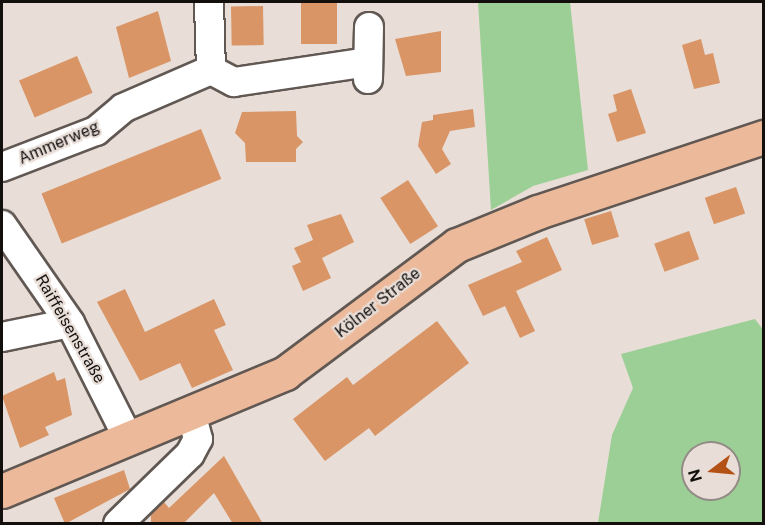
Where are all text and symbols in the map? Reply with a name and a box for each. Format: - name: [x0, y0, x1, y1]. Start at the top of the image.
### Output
- street label: Ammerweg: [16, 117, 102, 169]
- street label: Kölner Straße: [332, 264, 424, 342]
- street label: Raiffeisenstraße: [31, 271, 109, 387]
- north arrow: [681, 441, 741, 501]
- text: N: [684, 467, 706, 484]

